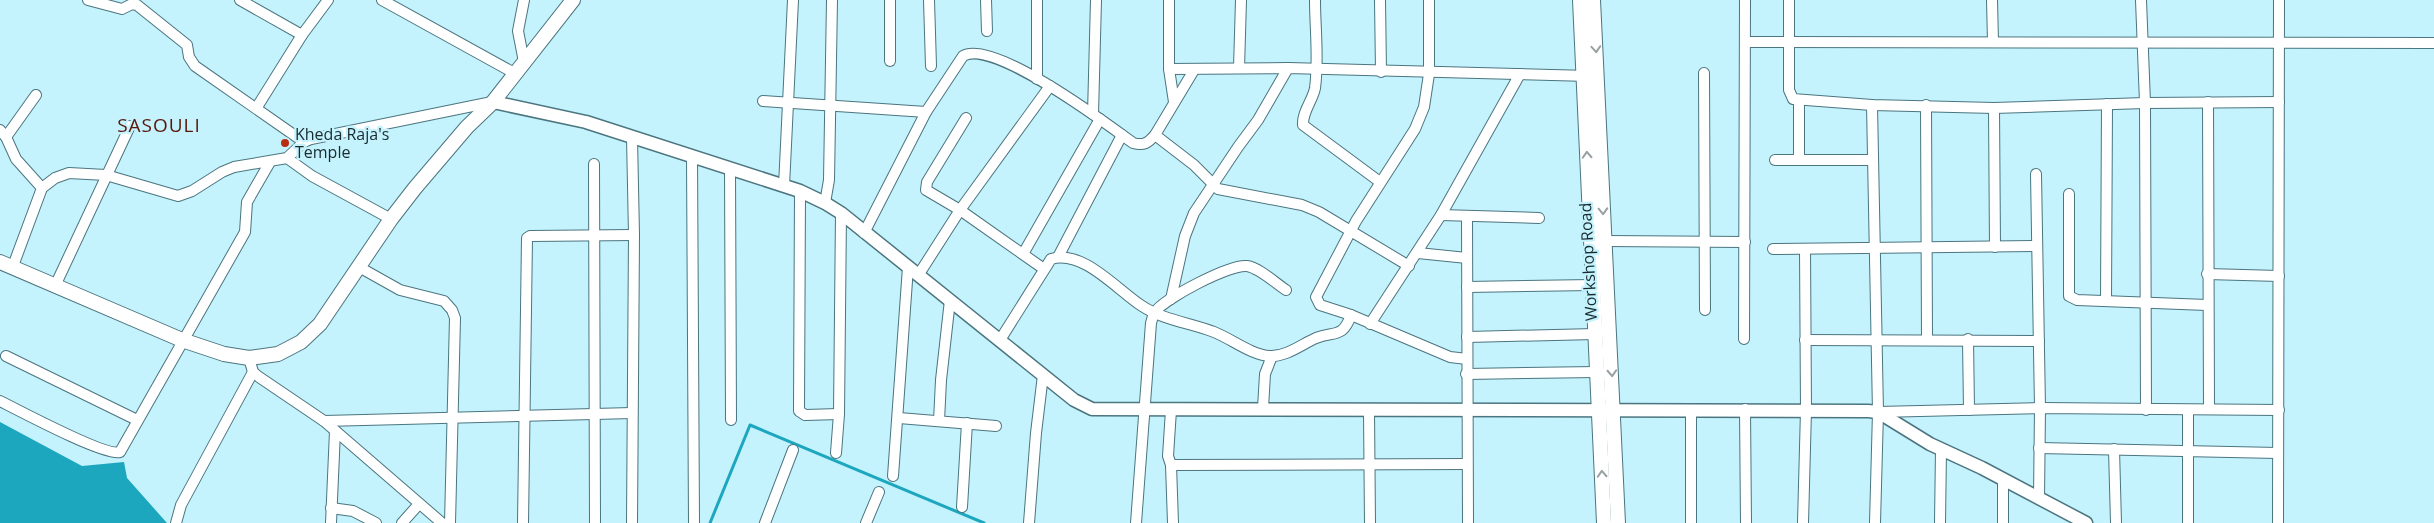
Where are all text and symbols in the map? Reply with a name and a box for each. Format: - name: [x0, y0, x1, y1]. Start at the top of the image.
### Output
- one-way arrow: [1590, 45, 1601, 53]
- district label: SASOULI: [117, 112, 201, 138]
- place label: Kheda Raja's Temple: [295, 123, 389, 163]
- marker: Kheda Raja's Temple: [279, 137, 291, 149]
- one-way arrow: [1582, 150, 1593, 158]
- street label: Workshop Road: [1574, 202, 1602, 322]
- one-way arrow: [1598, 207, 1609, 215]
- one-way arrow: [1606, 370, 1617, 378]
- one-way arrow: [1596, 470, 1607, 478]

